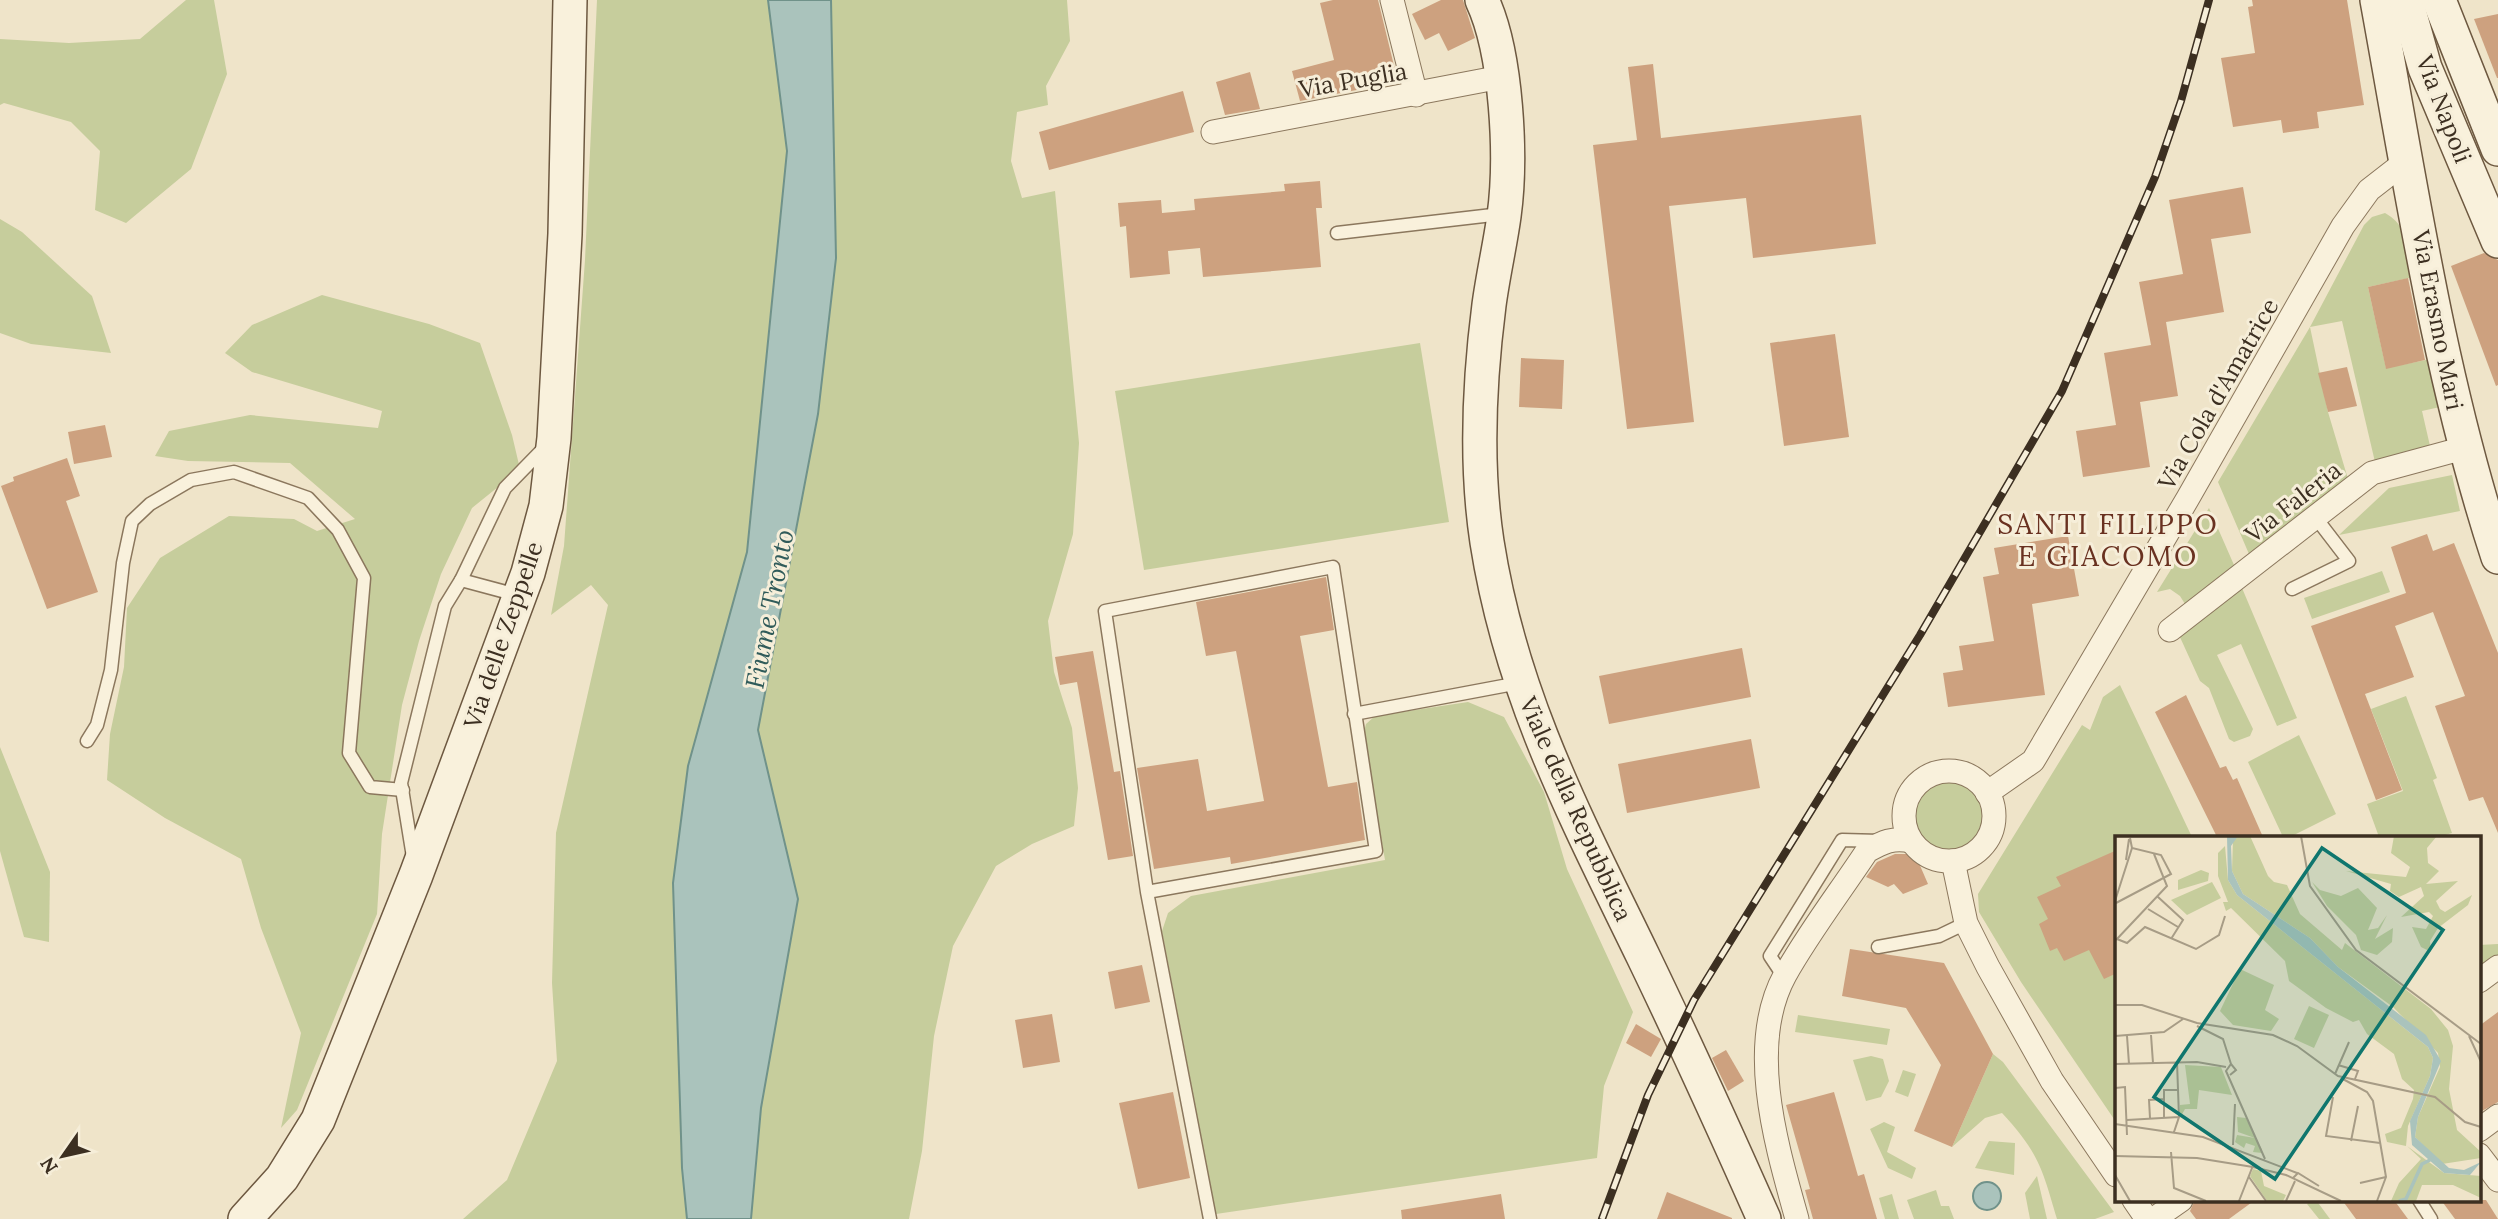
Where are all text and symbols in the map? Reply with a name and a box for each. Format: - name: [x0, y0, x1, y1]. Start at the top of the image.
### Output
- street label: Via Napoli: [2409, 50, 2479, 167]
- street label: Via Puglia: [1296, 55, 1409, 105]
- street label: Via Erasmo Mari: [2405, 226, 2471, 413]
- street label: Via Cola d'Amatrice: [2150, 293, 2285, 496]
- street label: Via Faleria: [2238, 455, 2348, 550]
- district label: SANTI FILIPPO E GIACOMO: [1997, 506, 2219, 574]
- water label: Fiume Tronto: [737, 527, 801, 691]
- street label: Via delle Zeppelle: [456, 537, 550, 734]
- street label: Viale della Repubblica: [1512, 691, 1639, 926]
- inset map: [2115, 836, 2480, 1202]
- north arrow: [28, 1121, 98, 1191]
- text: N: [35, 1152, 63, 1178]

